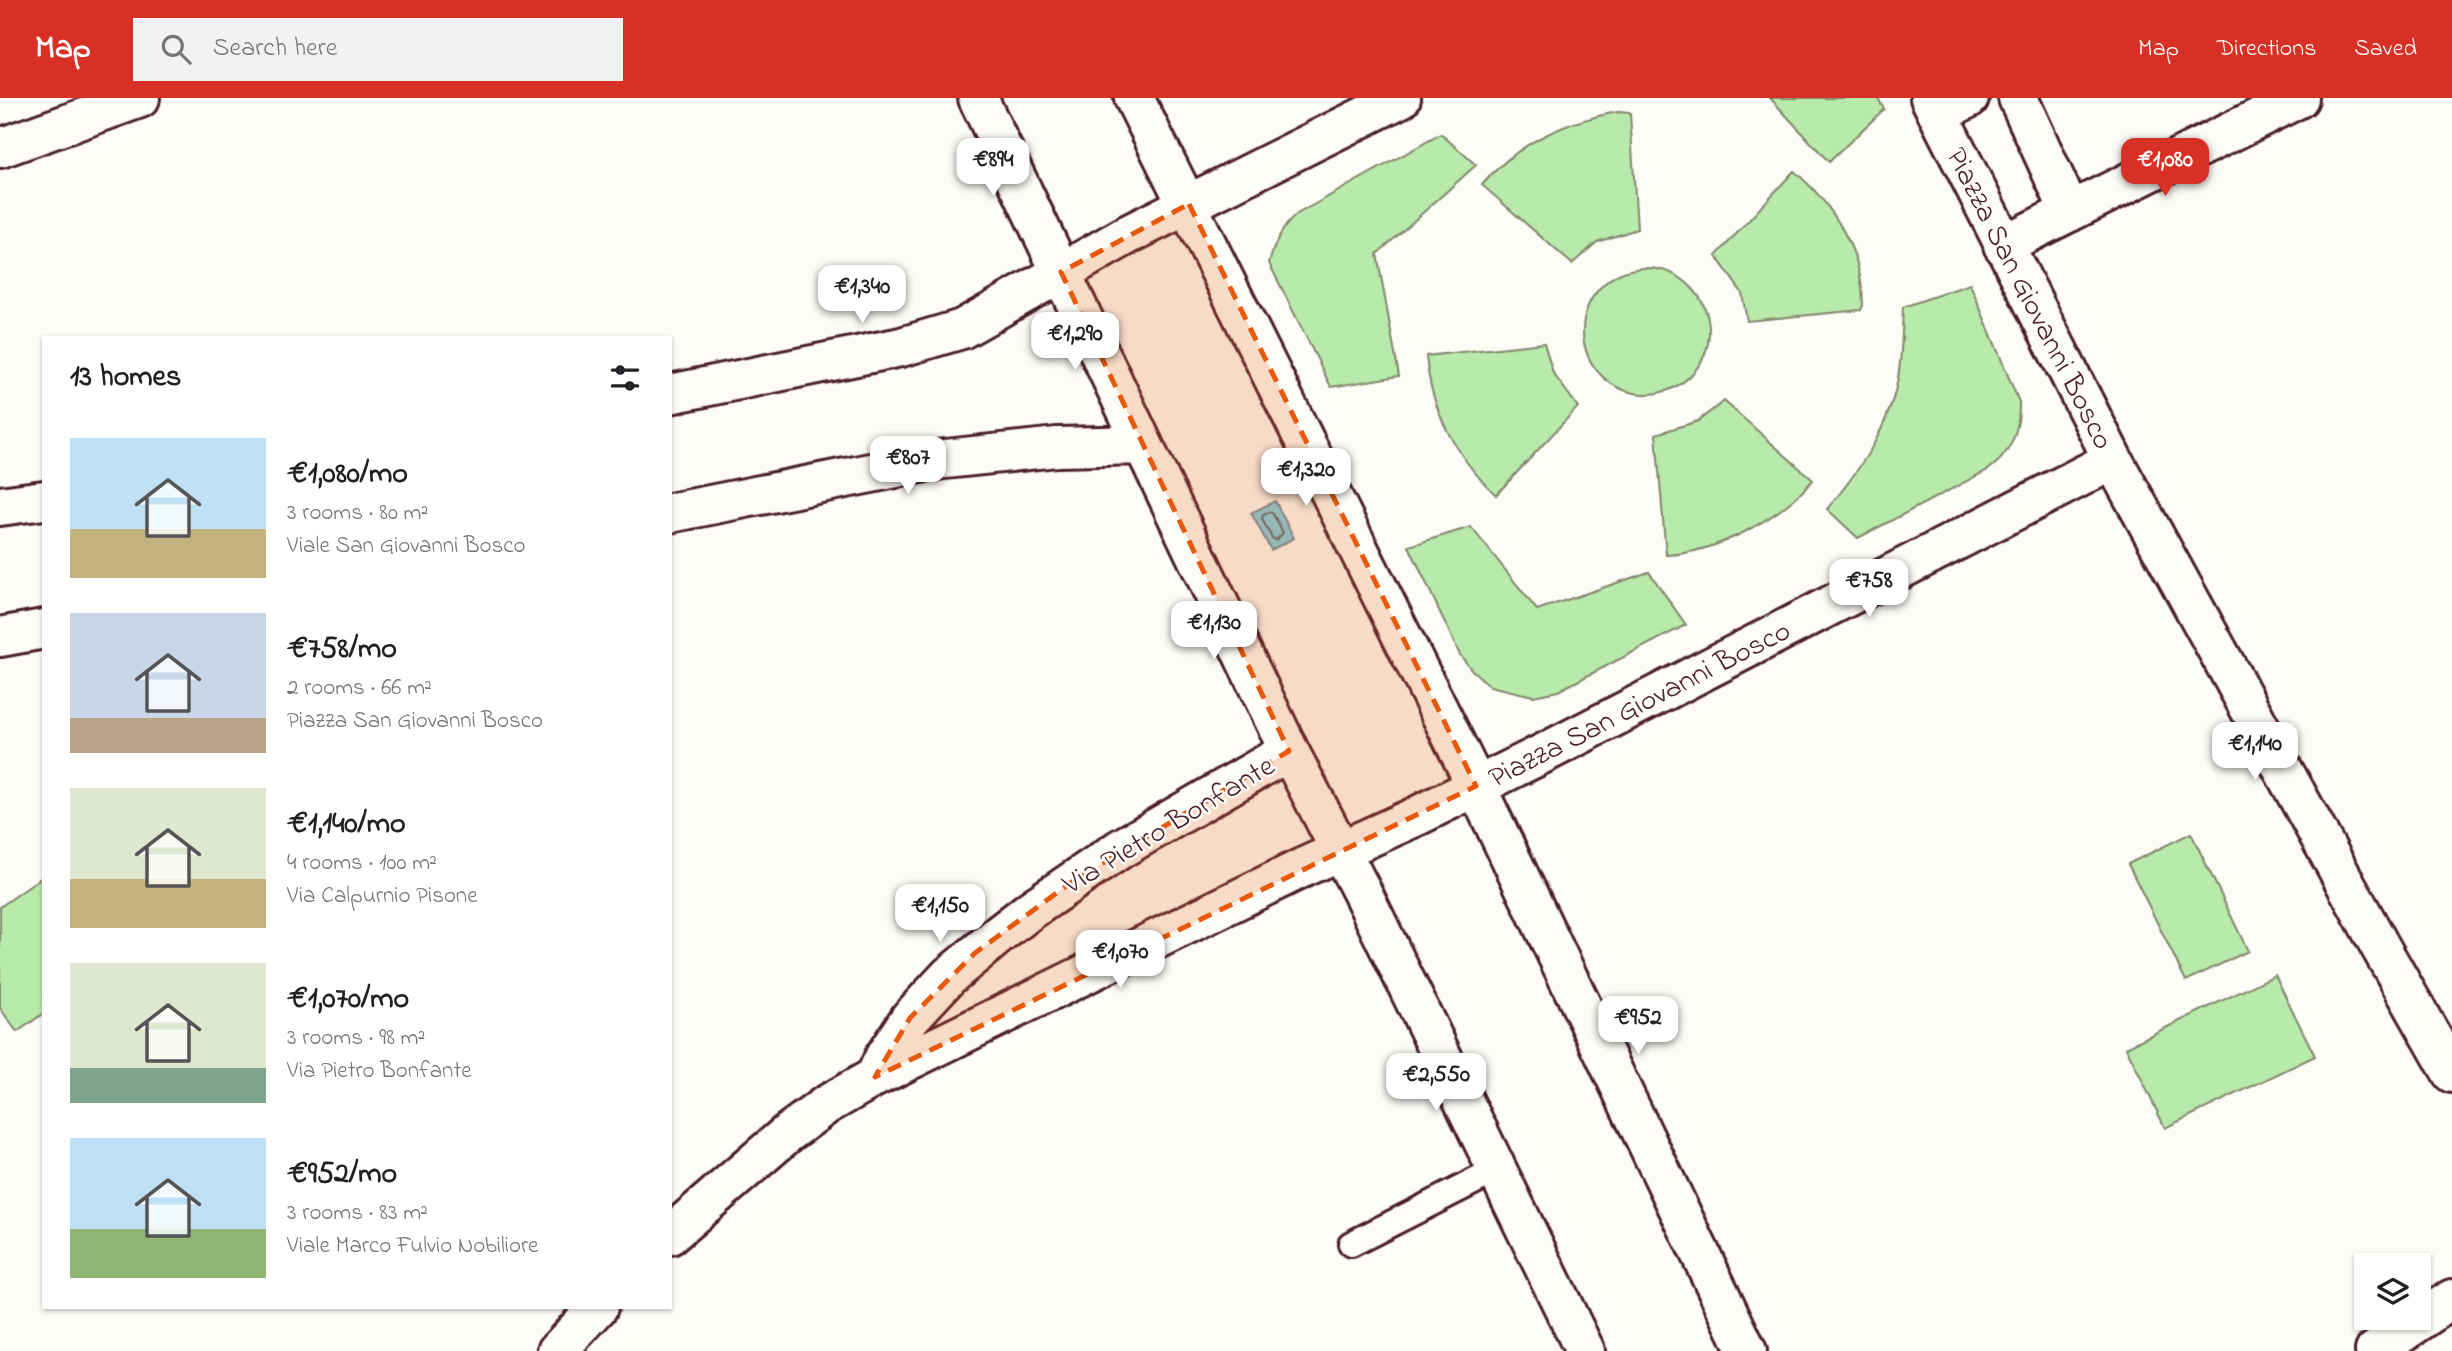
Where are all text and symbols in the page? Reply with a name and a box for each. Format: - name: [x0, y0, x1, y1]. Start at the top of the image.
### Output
- search box: [133, 18, 623, 81]
- text: Map: [35, 25, 91, 73]
- icon: search: [157, 30, 195, 68]
- text: Search here: [213, 30, 337, 68]
- text: Map: [2138, 32, 2179, 67]
- text: Directions: [2217, 32, 2316, 67]
- text: Saved: [2354, 32, 2417, 67]
- pin: €894: [952, 139, 1034, 198]
- pin: €1,080: [2108, 139, 2222, 198]
- street label: Piazza San Giovanni Bosco: [1933, 141, 2124, 458]
- text: €894: [972, 144, 1014, 177]
- text: €1,080: [2137, 144, 2193, 177]
- pin: €1,340: [805, 266, 919, 325]
- text: €1,340: [834, 271, 890, 304]
- pin: €1,290: [1018, 313, 1132, 372]
- text: €1,290: [1047, 318, 1103, 351]
- text: 13 homes: [70, 356, 181, 400]
- icon: filters: [606, 359, 644, 397]
- pin: €807: [867, 436, 949, 496]
- text: €807: [886, 442, 930, 475]
- pin: €1,320: [1249, 448, 1363, 508]
- text: €1,080/mo: [287, 453, 408, 497]
- text: €1,320: [1277, 454, 1335, 487]
- icon: home: [126, 466, 210, 550]
- text: 3 rooms · 80 m²: [287, 497, 428, 530]
- text: Viale San Giovanni Bosco: [287, 530, 525, 563]
- pin: €758: [1828, 560, 1910, 619]
- text: €758: [1845, 565, 1893, 598]
- pin: €1,130: [1157, 602, 1271, 661]
- text: €1,130: [1187, 607, 1241, 640]
- street label: Piazza San Giovanni Bosco: [1482, 610, 1799, 801]
- text: €758/mo: [287, 628, 397, 672]
- icon: home: [126, 641, 210, 725]
- text: 2 rooms · 66 m²: [287, 672, 432, 705]
- text: Piazza San Giovanni Bosco: [287, 705, 543, 738]
- pin: €1,140: [2198, 722, 2312, 782]
- text: €1,140: [2228, 728, 2282, 761]
- street label: Via Pietro Bonfante: [1054, 745, 1284, 908]
- text: €1,140/mo: [287, 803, 406, 847]
- icon: home: [126, 816, 210, 900]
- text: 4 rooms · 100 m²: [287, 847, 437, 880]
- text: Via Calpurnio Pisone: [287, 880, 478, 913]
- pin: €1,150: [883, 884, 997, 944]
- text: €1,150: [911, 890, 969, 923]
- pin: €1,070: [1063, 930, 1177, 990]
- text: €1,070: [1092, 936, 1148, 969]
- text: €1,070/mo: [287, 978, 409, 1022]
- icon: home: [126, 991, 210, 1075]
- pin: €952: [1597, 996, 1679, 1056]
- text: €952: [1614, 1002, 1662, 1035]
- text: 3 rooms · 98 m²: [287, 1022, 425, 1055]
- pin: €2,550: [1379, 1054, 1493, 1113]
- text: Via Pietro Bonfante: [287, 1055, 471, 1088]
- text: €2,550: [1402, 1059, 1470, 1092]
- text: €952/mo: [287, 1153, 397, 1197]
- icon: home: [126, 1166, 210, 1250]
- text: 3 rooms · 83 m²: [287, 1197, 428, 1230]
- text: Viale Marco Fulvio Nobiliore: [287, 1230, 538, 1263]
- map controls: [2354, 1253, 2431, 1330]
- button: layers: [2354, 1253, 2431, 1330]

